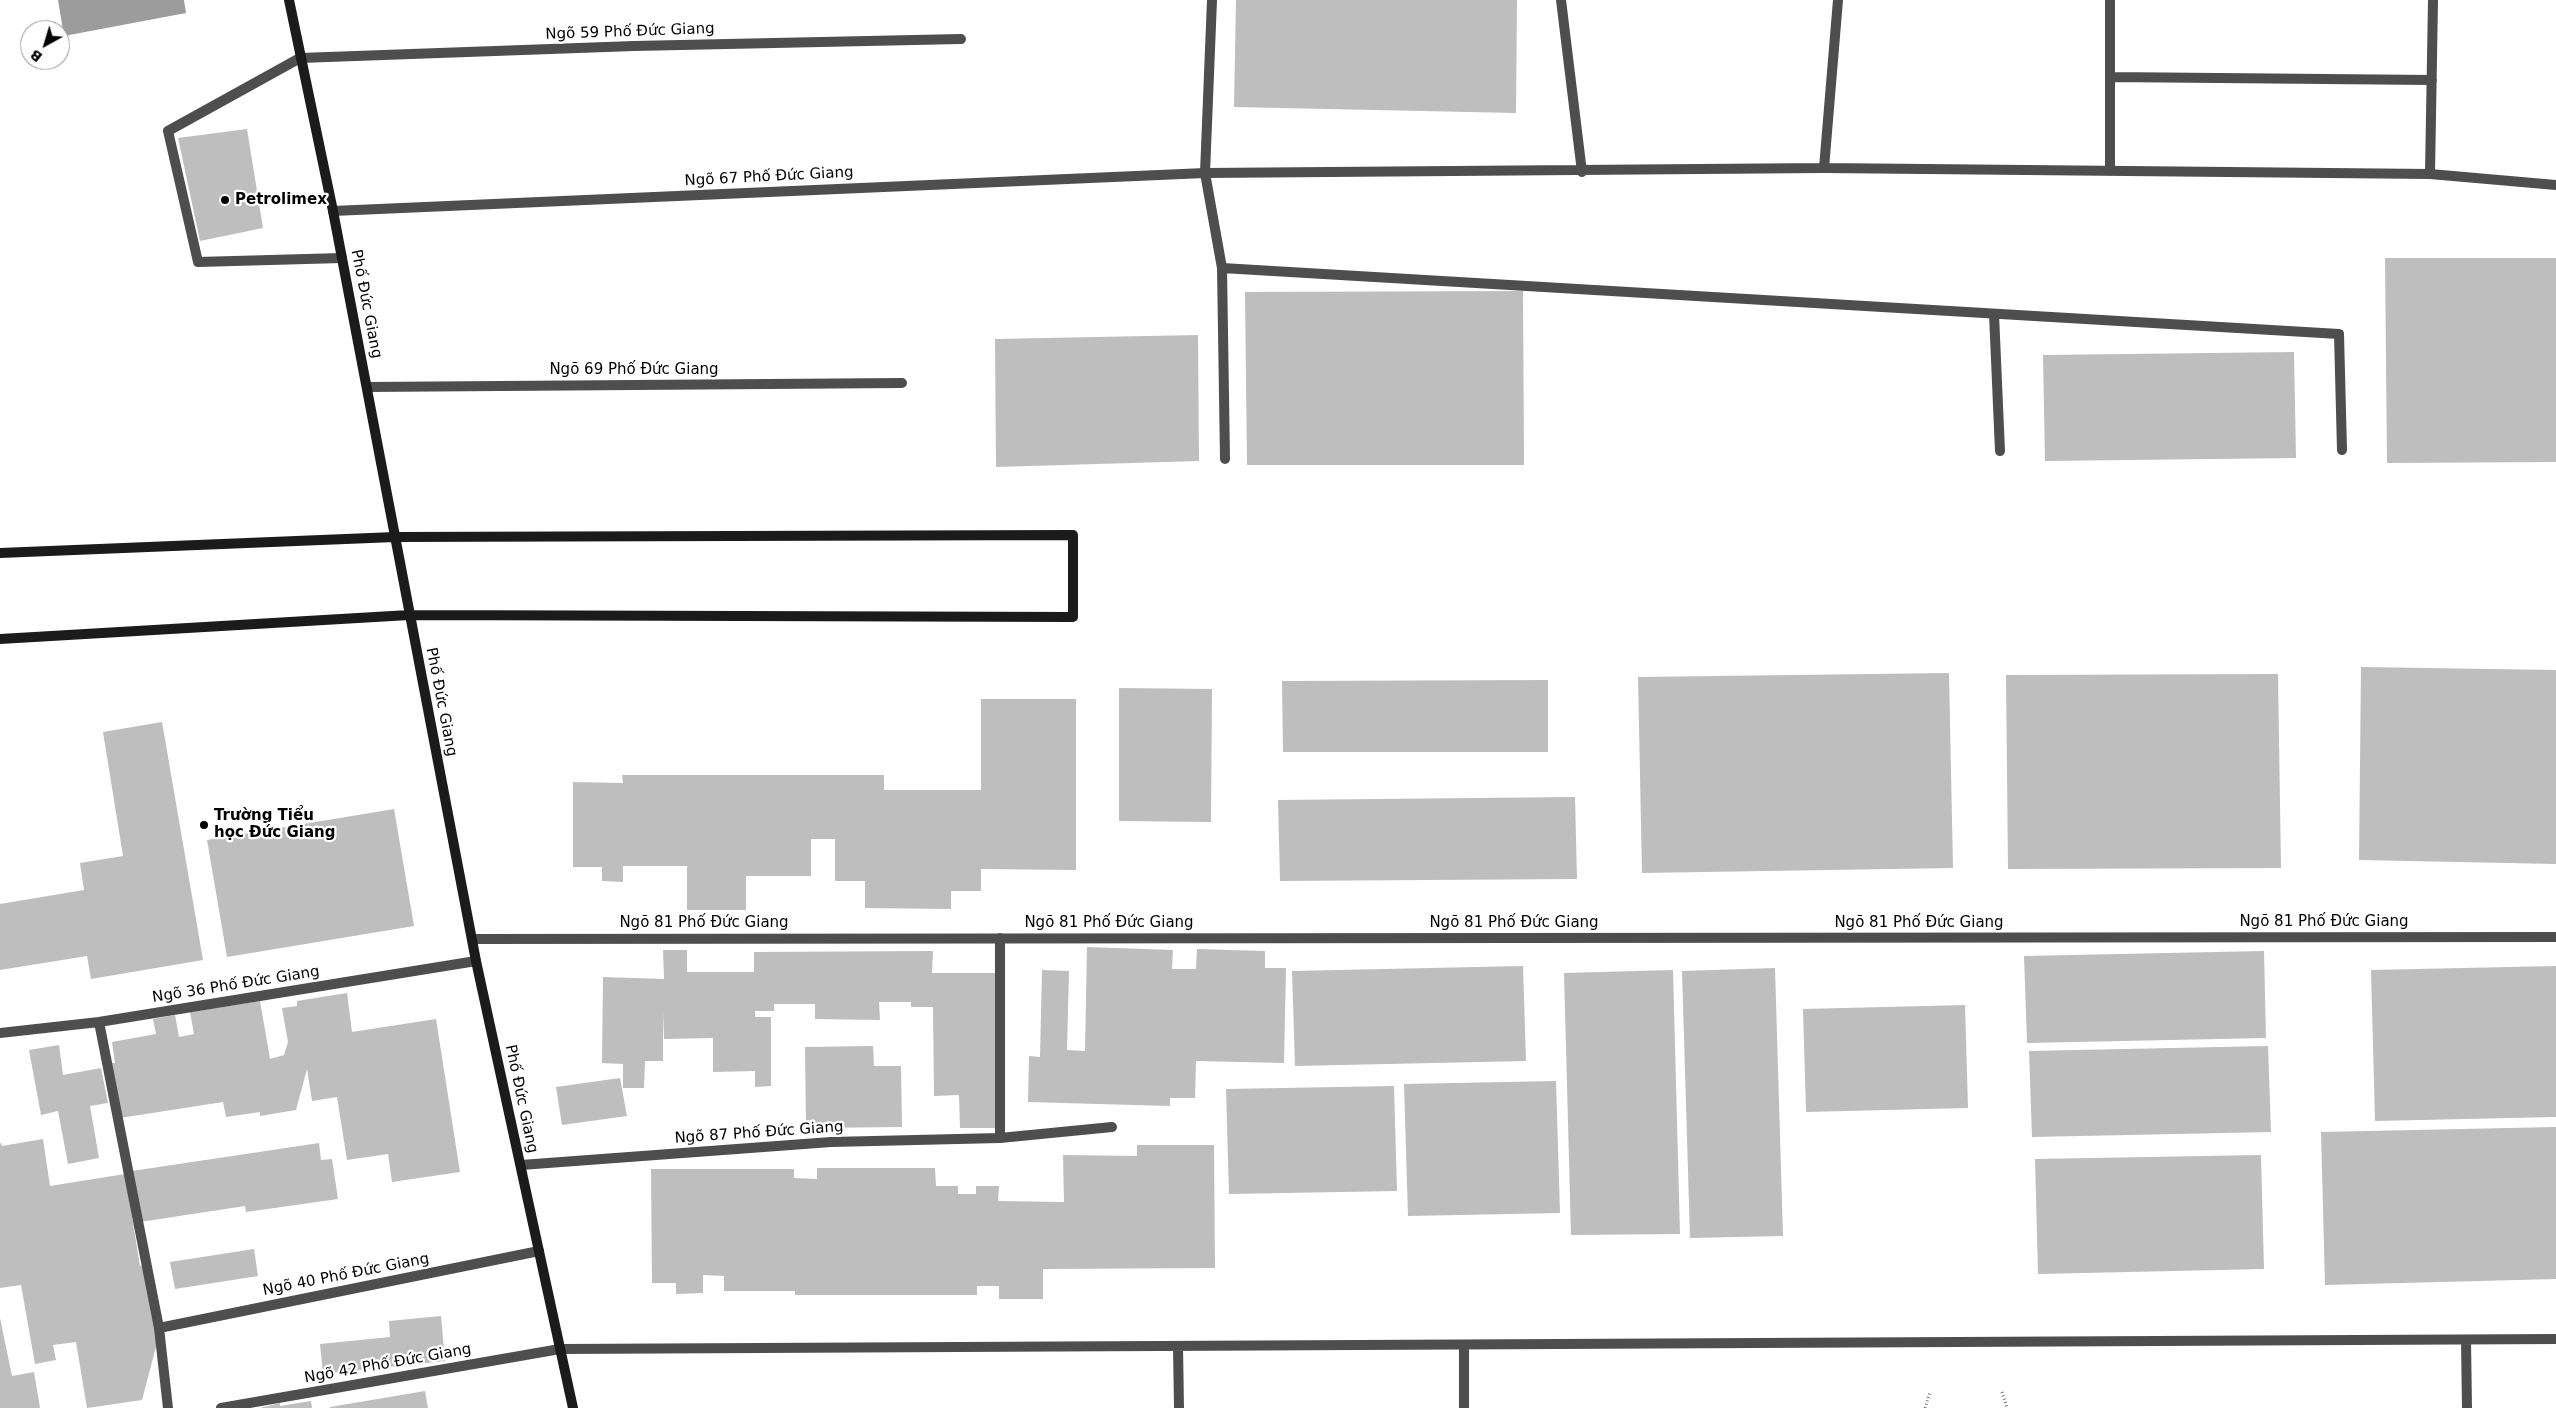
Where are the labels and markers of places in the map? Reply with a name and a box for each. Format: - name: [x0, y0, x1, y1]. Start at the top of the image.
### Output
- place label: Petrolimex: [235, 191, 327, 209]
- marker: Petrolimex: [219, 194, 231, 206]
- place label: Trường Tiểu học Đức Giang: [214, 807, 335, 842]
- marker: Trường Tiểu học Đức Giang: [198, 819, 210, 831]

